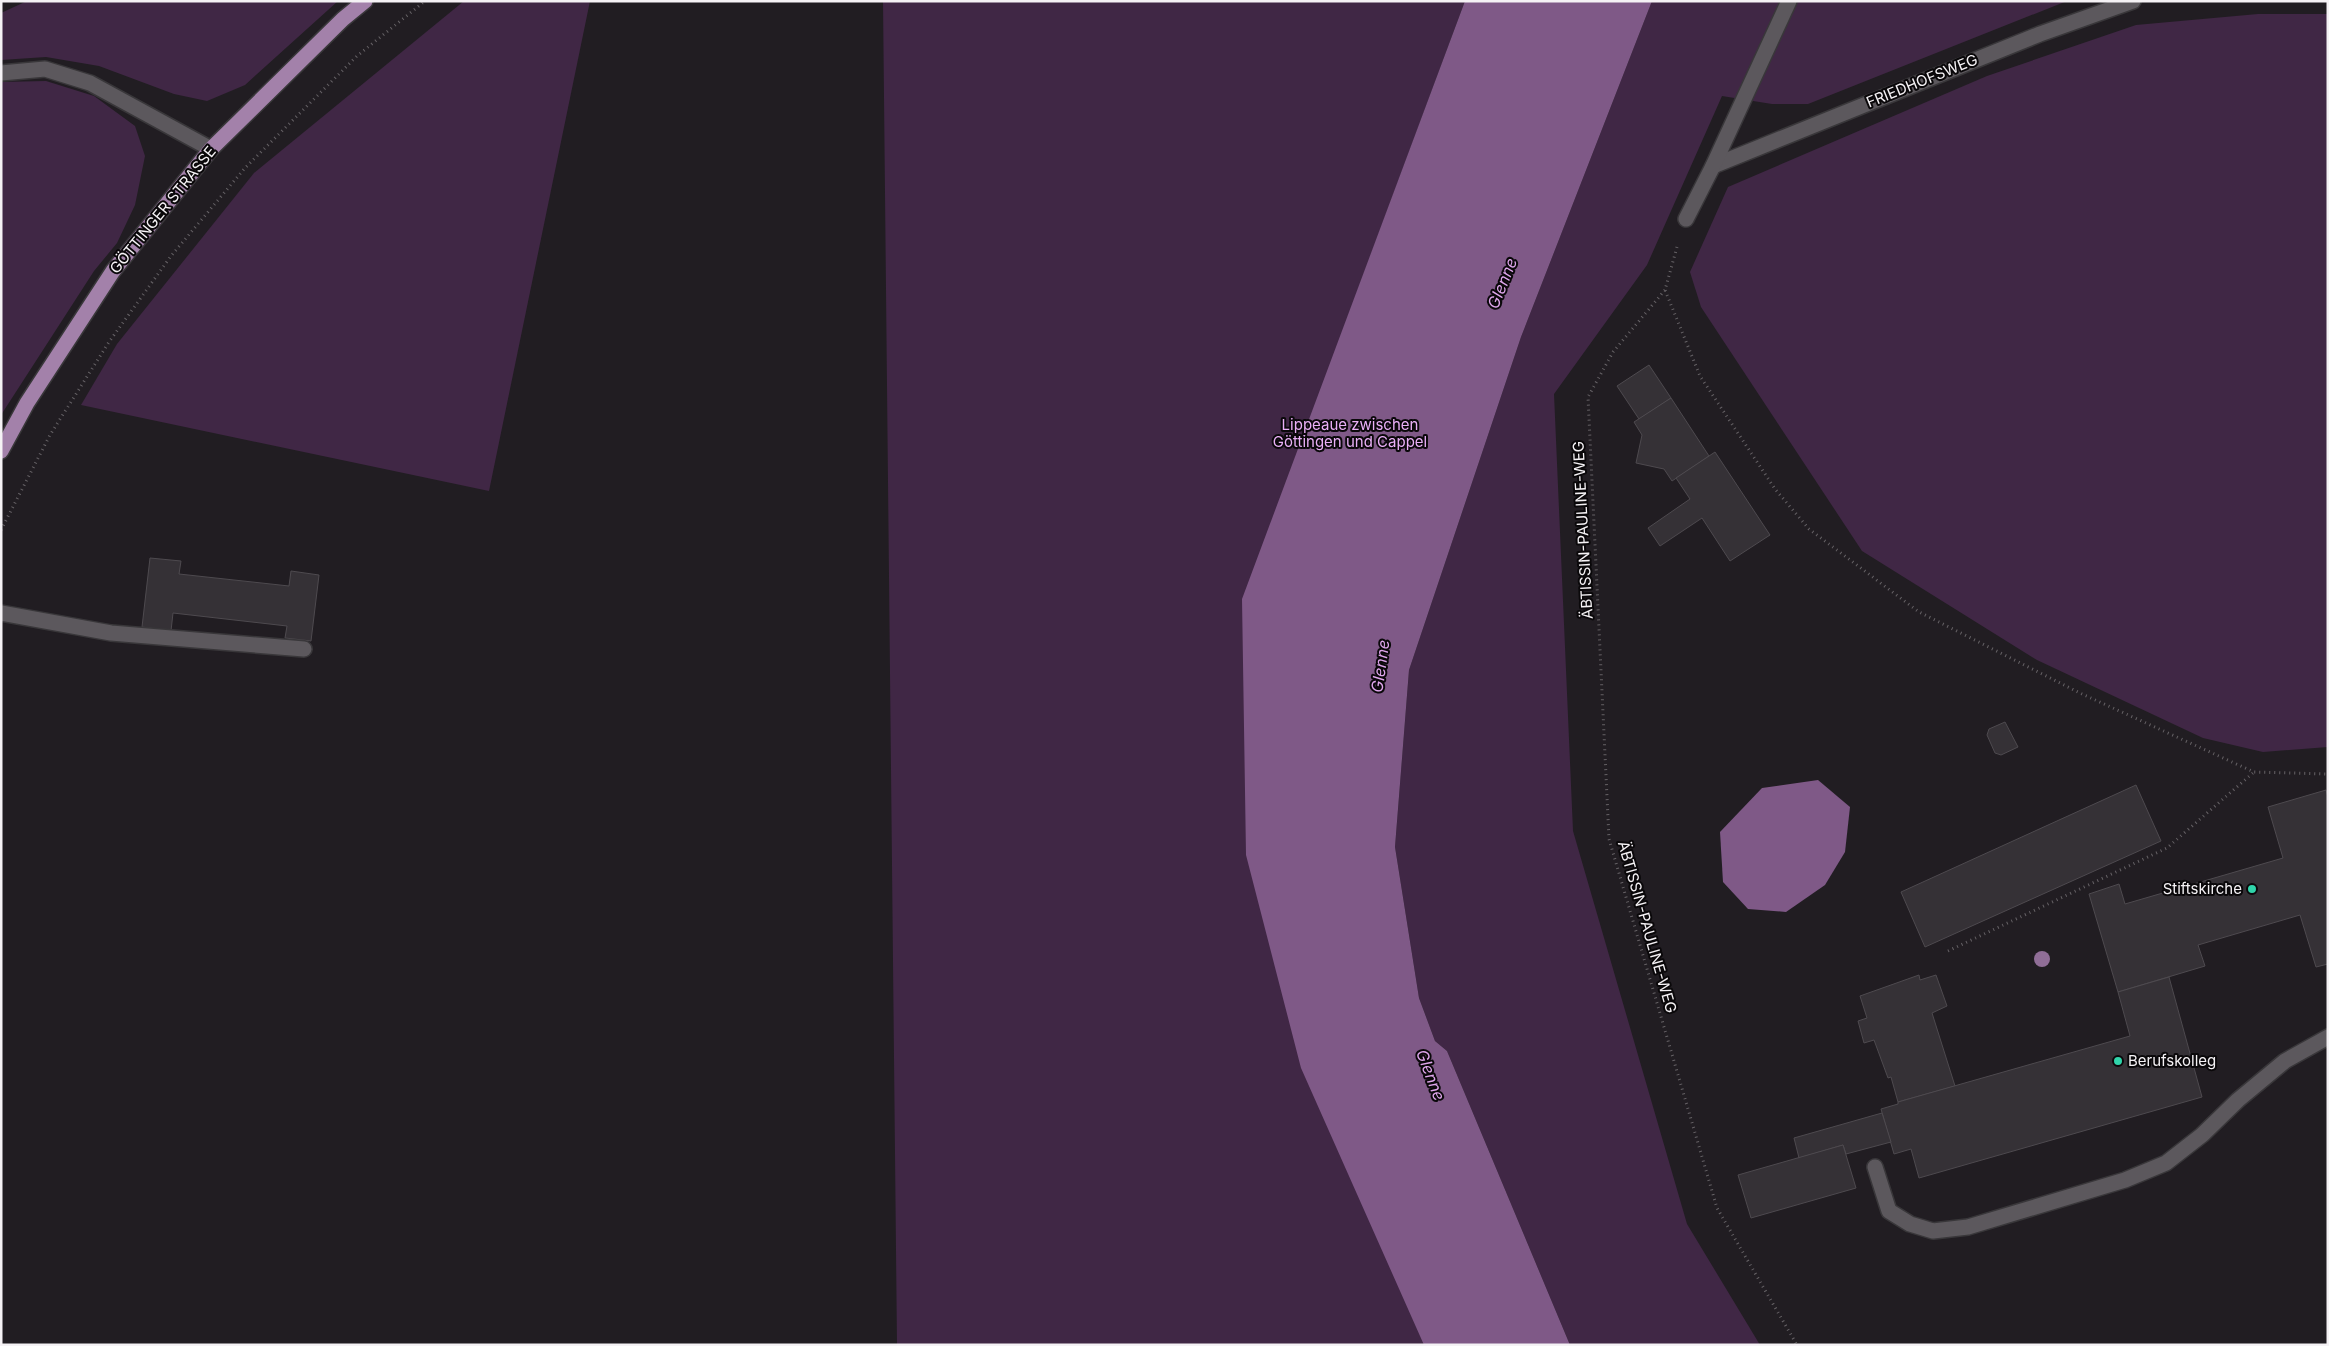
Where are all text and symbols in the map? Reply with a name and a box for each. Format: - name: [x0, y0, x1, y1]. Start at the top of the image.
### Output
- street label: FRIEDHOFSWEG: [1863, 50, 1980, 112]
- street label: GÖTTINGER STRASSE: [105, 142, 220, 277]
- water label: Glenne: [1483, 255, 1521, 311]
- park label: Lippeaue zwischen Göttingen und Cappel: [1273, 415, 1427, 451]
- street label: ÄBTISSIN-PAULINE-WEG: [1568, 441, 1597, 619]
- water label: Glenne: [1366, 638, 1394, 694]
- street label: ÄBTISSIN-PAULINE-WEG: [1614, 839, 1681, 1015]
- place label: Stiftskirche: [2163, 879, 2242, 898]
- marker: Stiftskirche: [2246, 883, 2258, 895]
- water label: Glenne: [1412, 1047, 1450, 1103]
- place label: Berufskolleg: [2128, 1051, 2216, 1070]
- marker: Berufskolleg: [2112, 1055, 2124, 1067]

